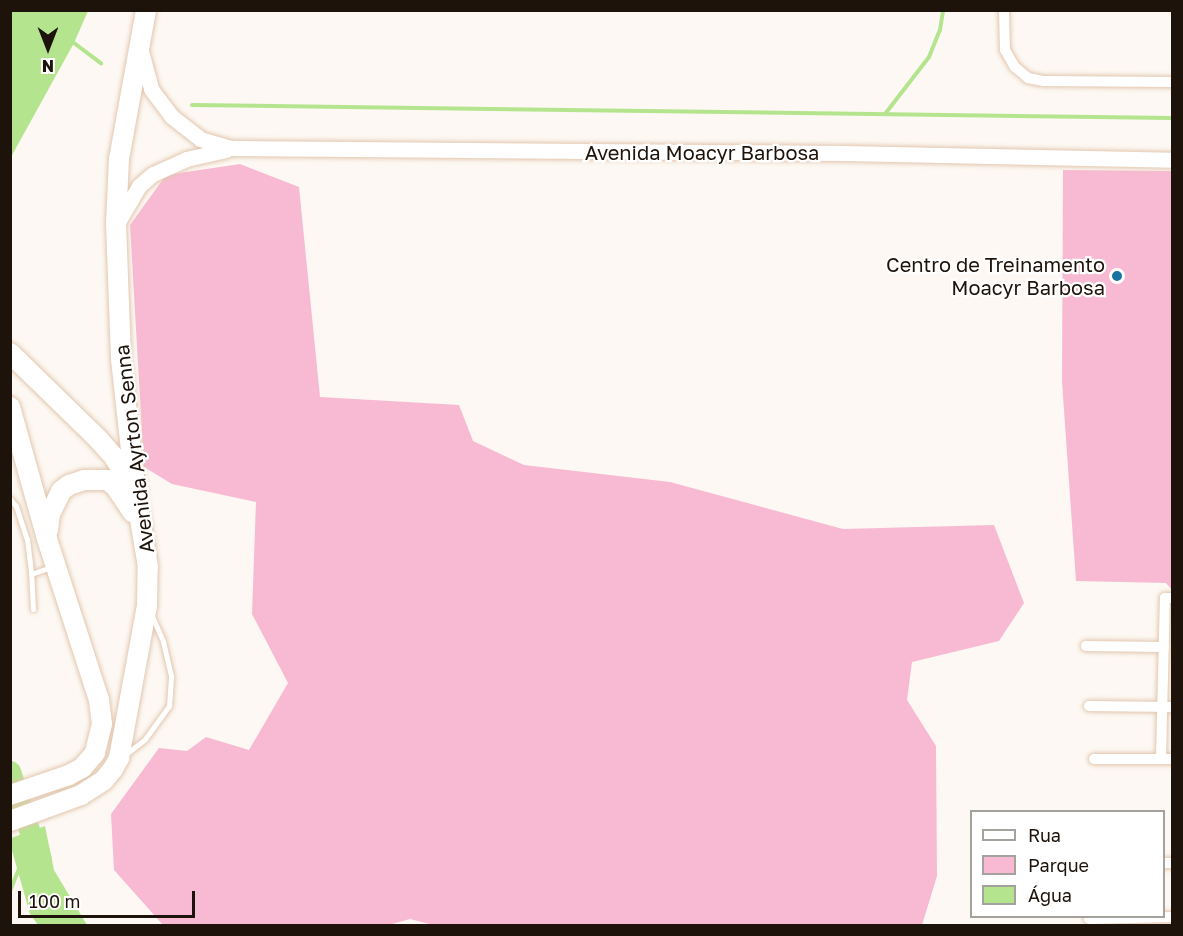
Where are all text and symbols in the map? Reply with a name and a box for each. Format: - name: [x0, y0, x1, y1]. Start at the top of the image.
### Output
- north arrow: [18, 18, 78, 78]
- text: N: [42, 56, 54, 76]
- street label: Avenida Moacyr Barbosa: [585, 140, 819, 164]
- place label: Centro de Treinamento Moacyr Barbosa: [886, 252, 1105, 299]
- marker: Centro de Treinamento Moacyr Barbosa: [1110, 269, 1124, 283]
- street label: Avenida Ayrton Senna: [109, 343, 159, 555]
- legend: [970, 810, 1165, 918]
- text: Rua: [1028, 824, 1061, 846]
- text: Parque: [1028, 854, 1089, 876]
- scale bar: [21, 879, 198, 917]
- text: Água: [1028, 884, 1072, 906]
- text: 100 m: [29, 890, 80, 912]

